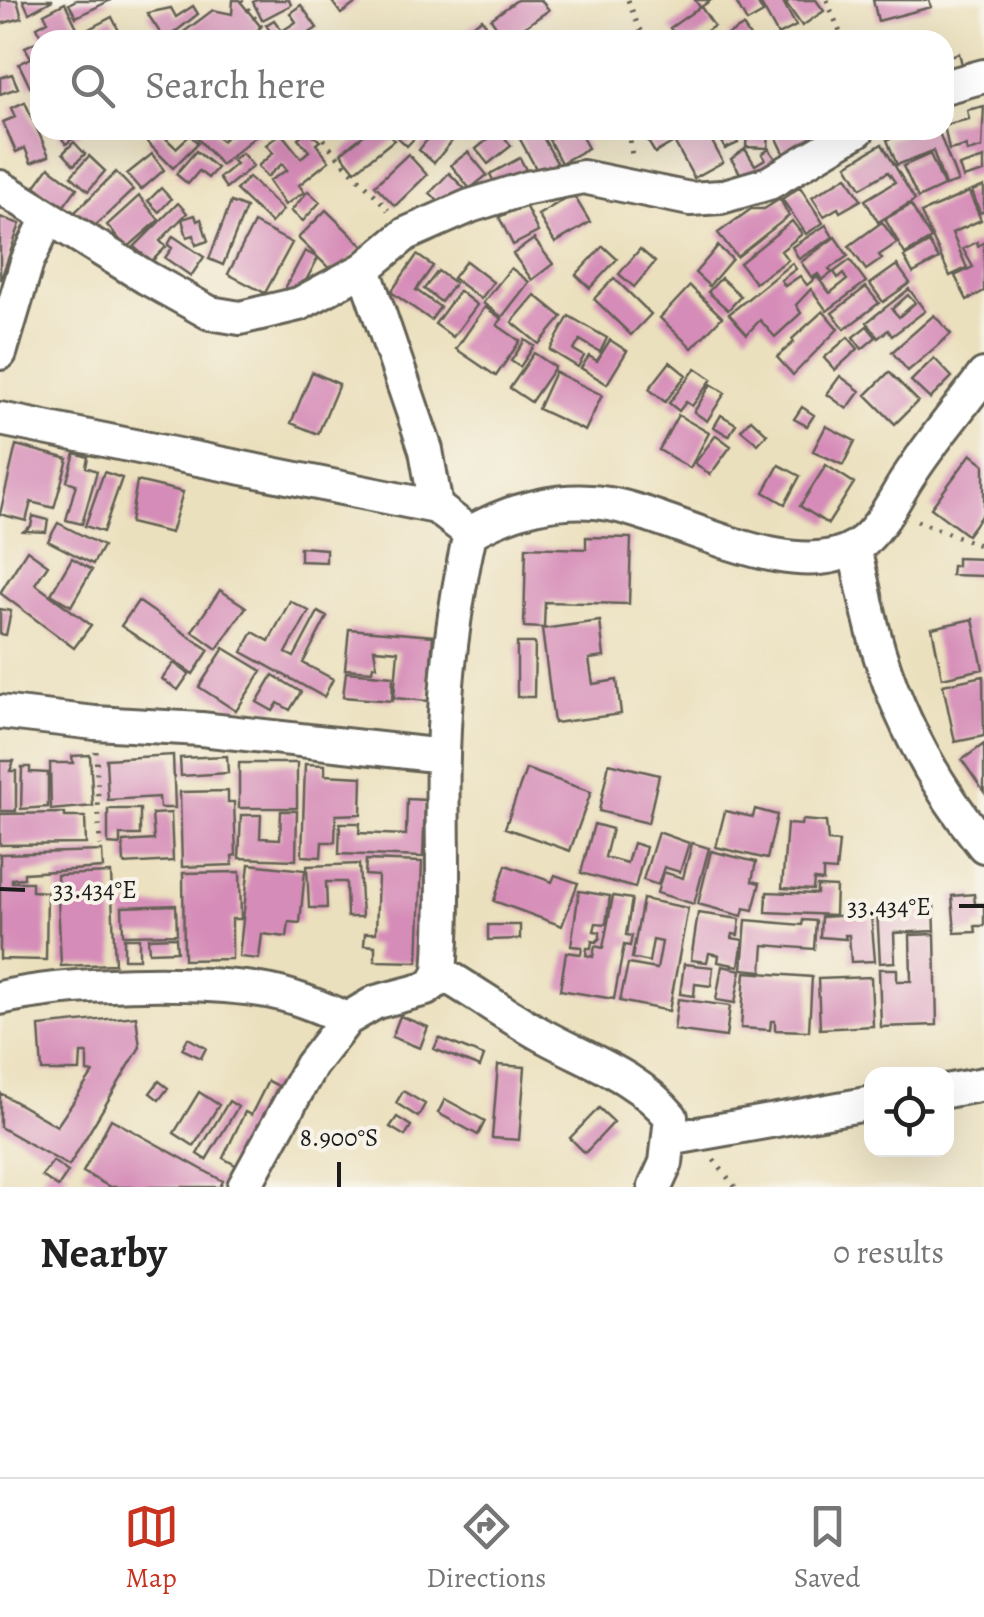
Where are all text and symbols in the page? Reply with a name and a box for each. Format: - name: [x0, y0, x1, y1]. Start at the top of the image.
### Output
- search box: [30, 30, 954, 140]
- icon: search: [65, 58, 120, 113]
- text: Search here: [145, 59, 326, 111]
- text: 33.434°E: [53, 873, 137, 907]
- text: 33.434°E: [847, 890, 931, 924]
- map controls: [864, 1067, 954, 1157]
- button: locate: [864, 1067, 954, 1157]
- text: 8.900°S: [300, 1121, 378, 1155]
- text: Nearby: [40, 1224, 167, 1281]
- text: 0 results: [833, 1230, 944, 1274]
- tab: Map: [124, 1499, 179, 1597]
- tab: Directions: [426, 1499, 546, 1597]
- tab: Saved: [794, 1499, 860, 1597]

